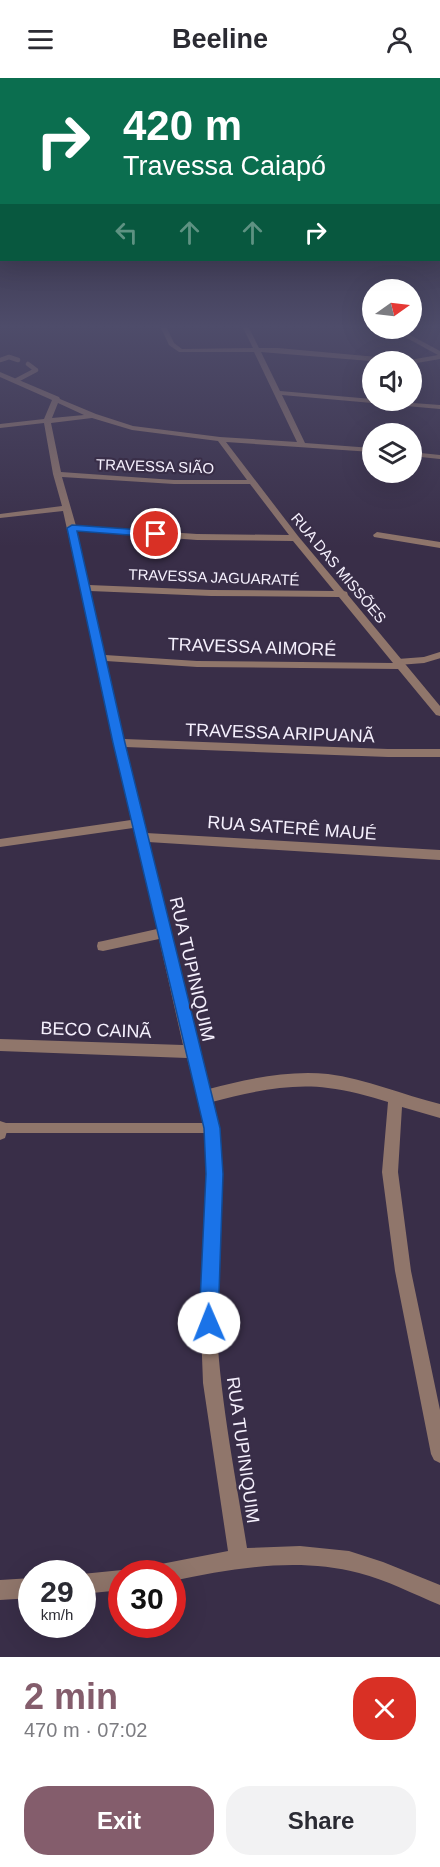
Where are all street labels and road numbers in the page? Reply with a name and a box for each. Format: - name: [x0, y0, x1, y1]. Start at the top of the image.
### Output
- street label: TRAVESSA SIÃO: [96, 455, 214, 477]
- street label: RUA DAS MISSÕES: [288, 510, 390, 626]
- street label: TRAVESSA JAGUARATÉ: [128, 566, 300, 588]
- street label: TRAVESSA AIMORÉ: [167, 634, 337, 660]
- street label: TRAVESSA ARIPUANÃ: [185, 719, 375, 746]
- street label: RUA SATERÊ MAUÉ: [207, 812, 377, 844]
- street label: RUA TUPINIQUIM: [166, 895, 218, 1043]
- street label: BECO CAINÃ: [40, 1017, 152, 1042]
- street label: RUA TUPINIQUIM: [223, 1375, 263, 1525]

